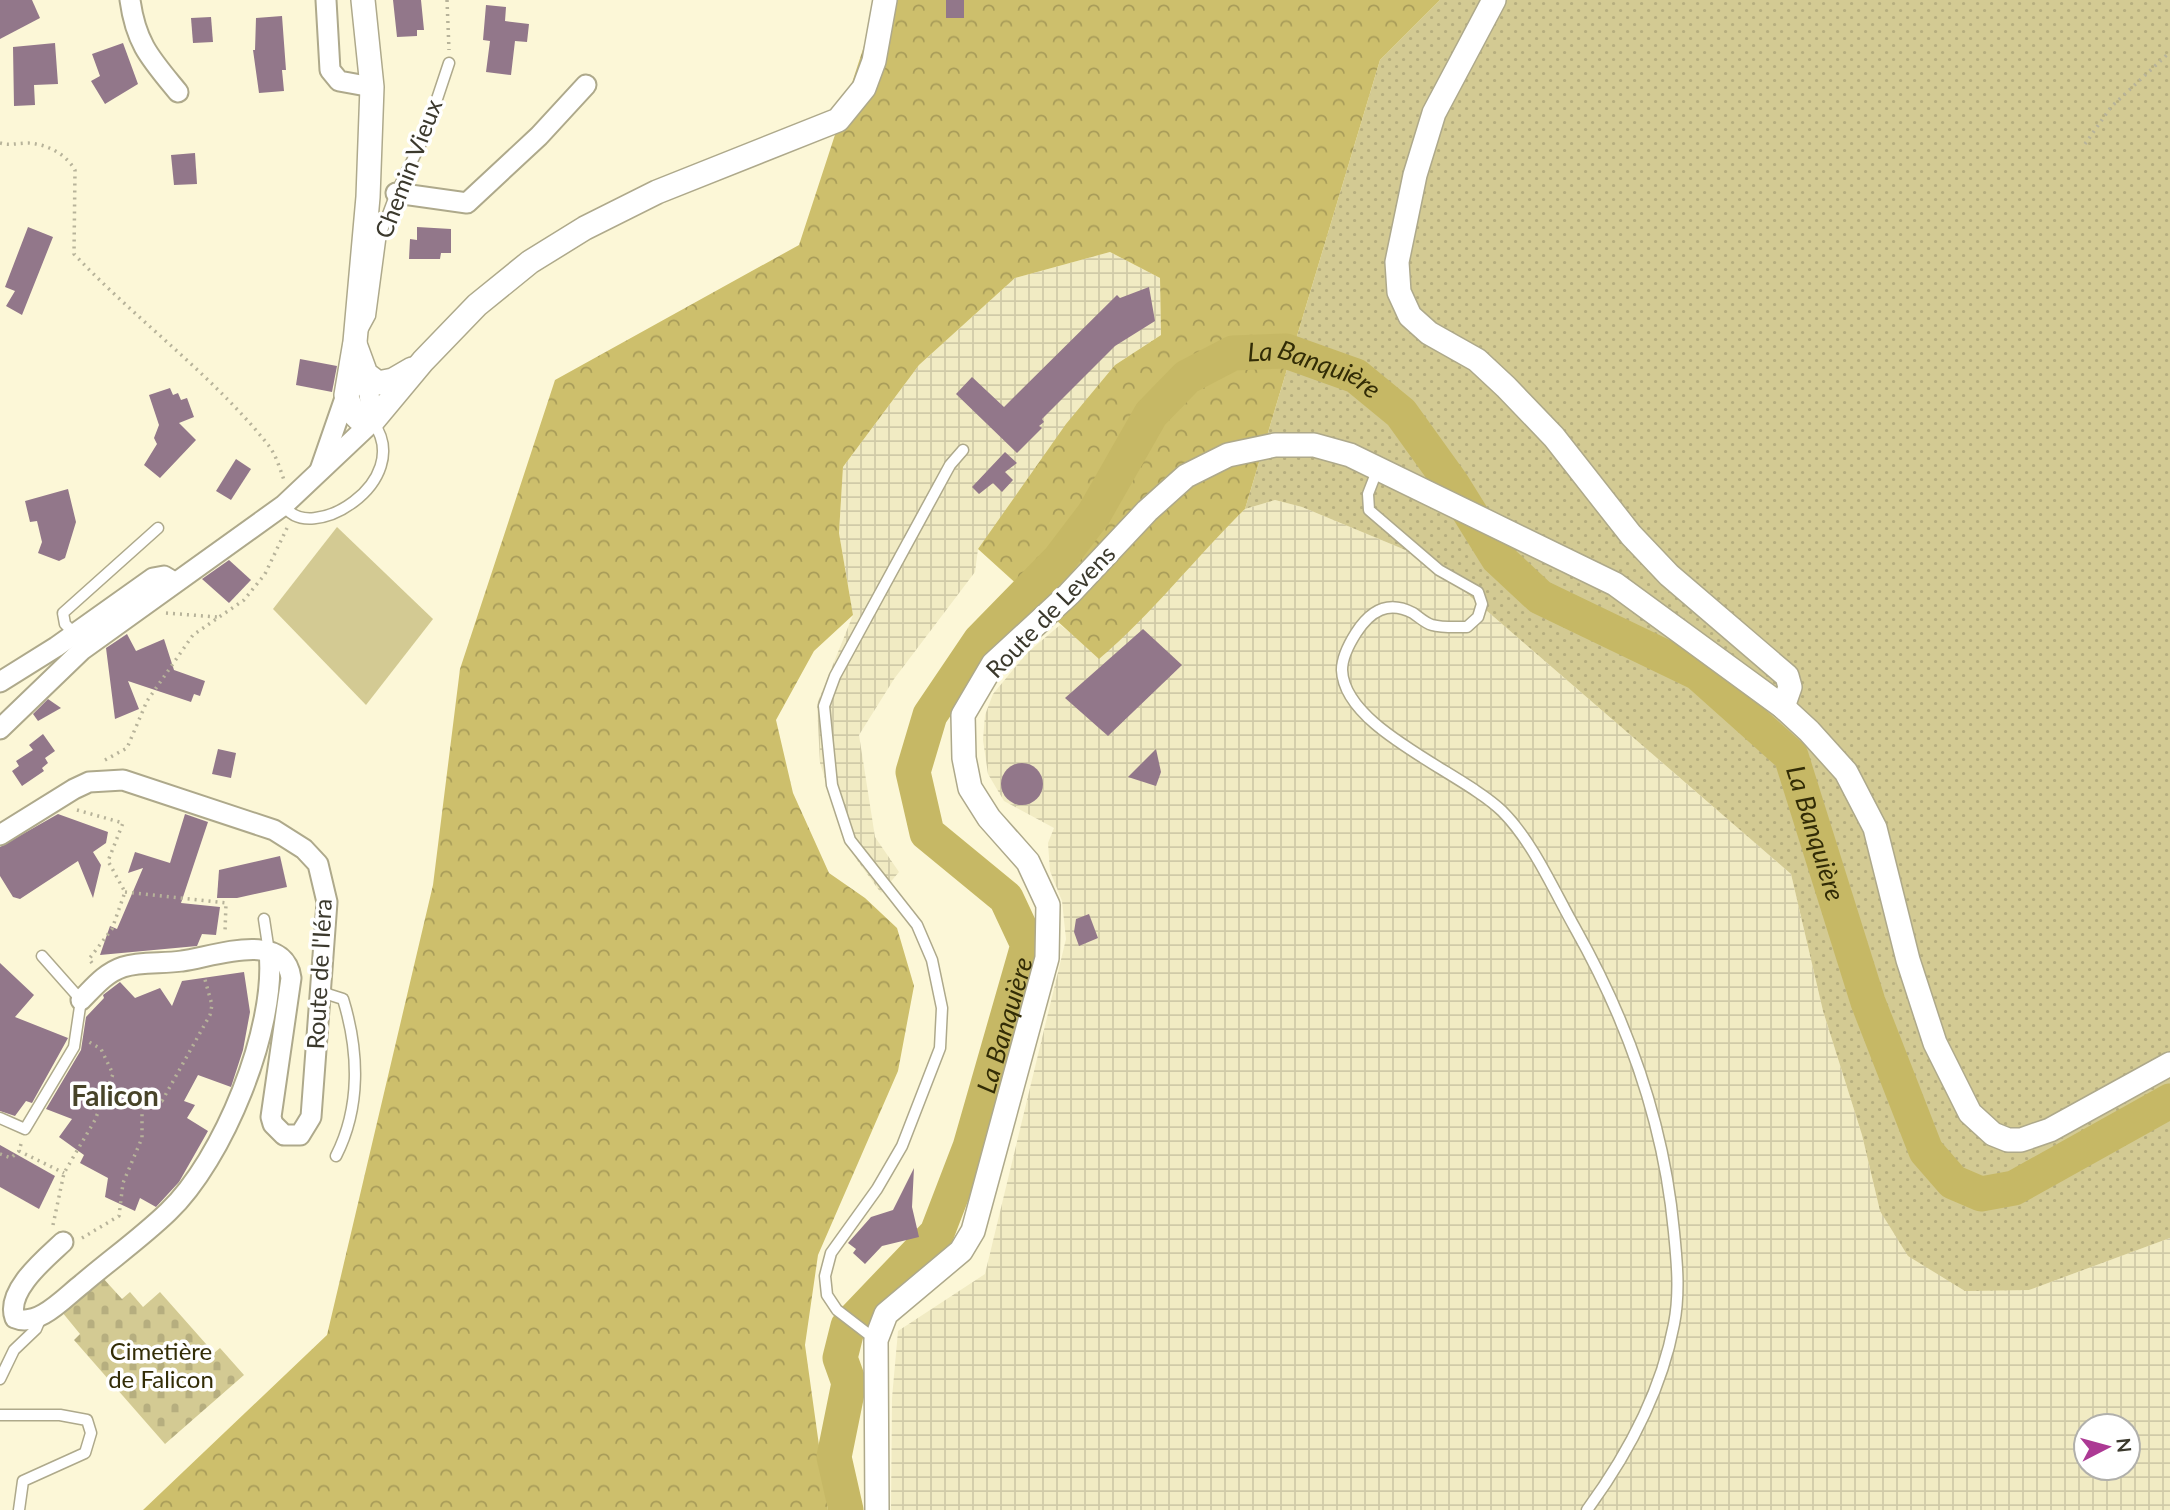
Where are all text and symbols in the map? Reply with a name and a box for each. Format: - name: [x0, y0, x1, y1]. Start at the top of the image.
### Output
- street label: Chemin Vieux: [368, 95, 447, 242]
- water label: La Banquière: [1247, 333, 1388, 405]
- street label: Route de Levens: [979, 539, 1121, 683]
- water label: La Banquière: [1780, 761, 1852, 905]
- street label: Route de l'Iéra: [300, 898, 337, 1050]
- water label: La Banquière: [969, 953, 1039, 1097]
- district label: Falicon: [71, 1078, 159, 1112]
- park label: Cimetière de Falicon: [108, 1336, 214, 1393]
- north arrow: [2072, 1412, 2142, 1482]
- text: N: [2112, 1437, 2137, 1454]

